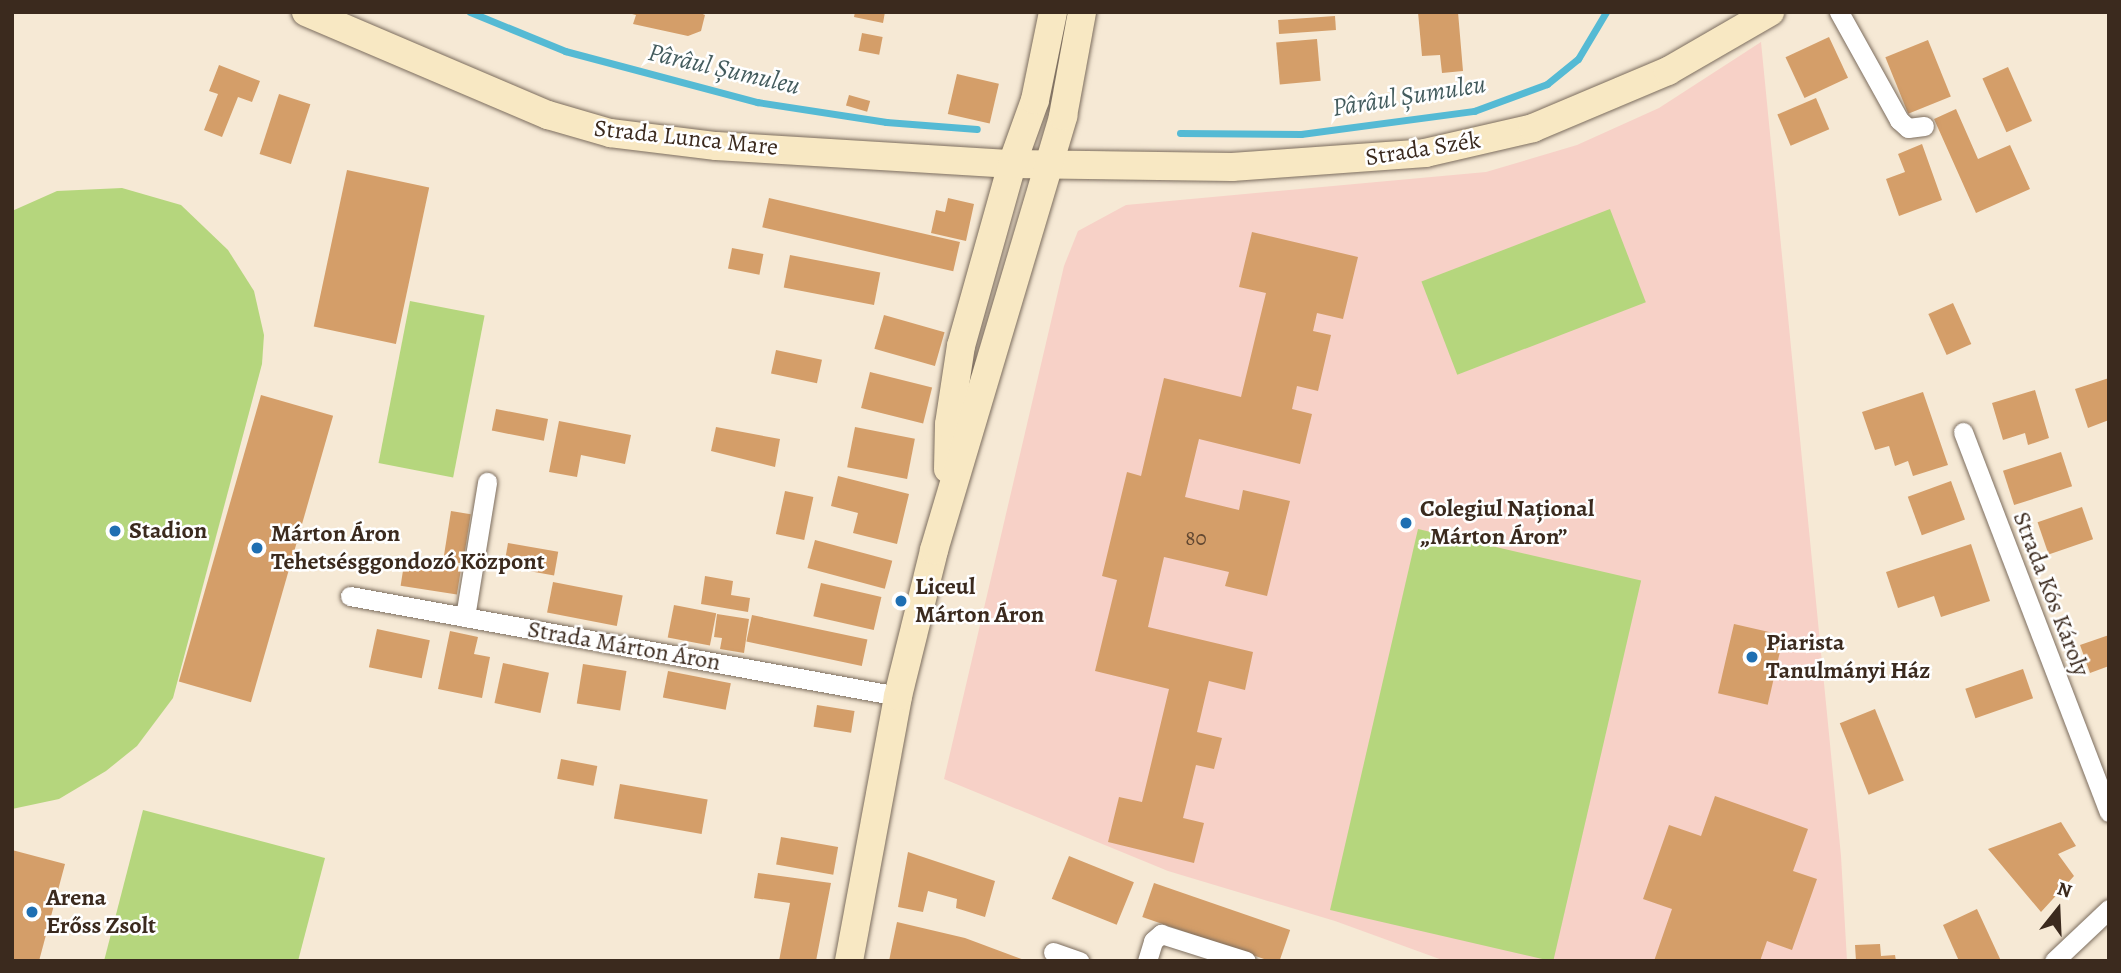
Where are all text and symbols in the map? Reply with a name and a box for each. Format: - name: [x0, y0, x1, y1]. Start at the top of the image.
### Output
- water label: Pârâul Șumuleu: [645, 36, 803, 102]
- water label: Pârâul Șumuleu: [1330, 68, 1488, 124]
- street label: Strada Lunca Mare: [593, 114, 779, 162]
- street label: Strada Szék: [1363, 126, 1483, 172]
- place label: Colegiul Național „Márton Áron”: [1420, 495, 1594, 551]
- street label: Strada Kós Károly: [2006, 508, 2096, 680]
- marker: Colegiul Național „Márton Áron”: [1398, 515, 1414, 531]
- place label: Stadion: [129, 517, 207, 545]
- place label: Márton Áron Tehetsésggondozó Központ: [271, 520, 545, 576]
- marker: Stadion: [107, 523, 123, 539]
- house number: 80: [1185, 525, 1207, 551]
- marker: Márton Áron Tehetsésggondozó Központ: [249, 540, 265, 556]
- place label: Liceul Márton Áron: [915, 573, 1044, 629]
- marker: Liceul Márton Áron: [893, 593, 909, 609]
- street label: Strada Márton Áron: [525, 615, 723, 677]
- place label: Piarista Tanulmányi Ház: [1766, 629, 1930, 685]
- marker: Piarista Tanulmányi Ház: [1744, 649, 1760, 665]
- north arrow: [2023, 875, 2093, 945]
- text: N: [2054, 876, 2075, 905]
- place label: Arena Erőss Zsolt: [46, 884, 156, 940]
- marker: Arena Erőss Zsolt: [24, 904, 40, 920]

